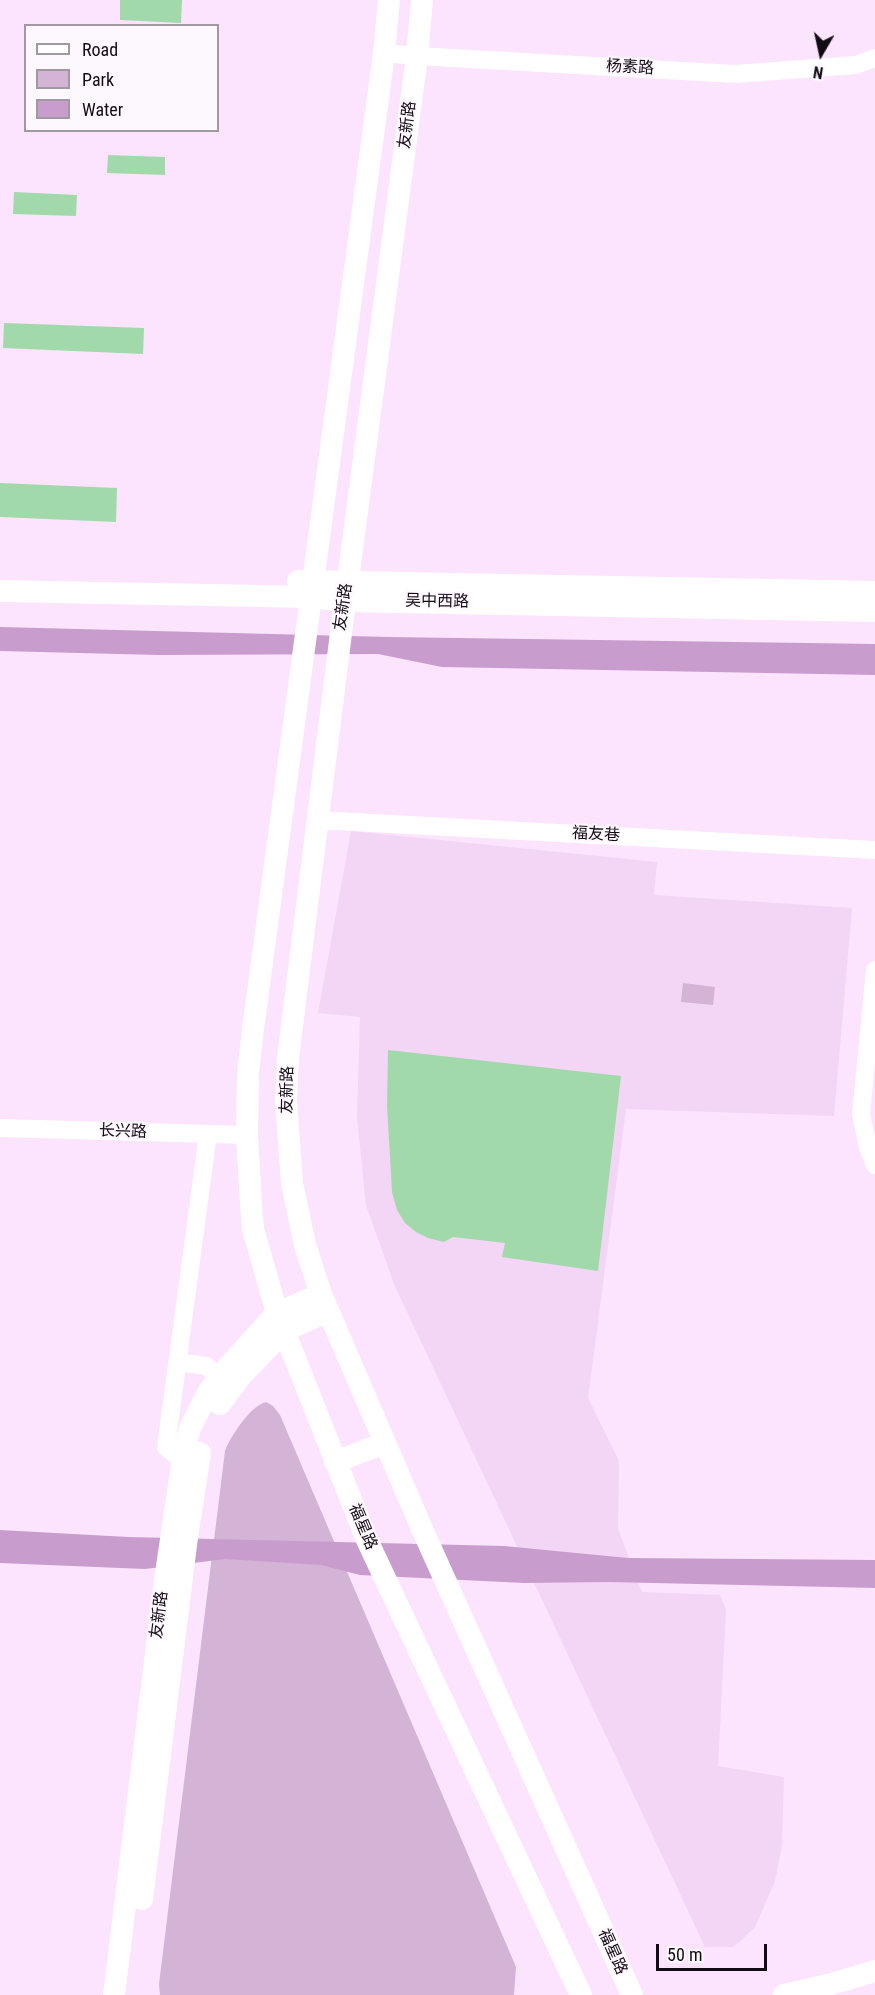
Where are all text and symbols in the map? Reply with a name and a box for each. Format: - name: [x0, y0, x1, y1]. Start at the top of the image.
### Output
- legend: [24, 24, 219, 132]
- north arrow: [791, 24, 851, 84]
- text: Road: [82, 39, 118, 60]
- street label: 杨素路: [606, 57, 654, 79]
- text: N: [812, 62, 824, 82]
- text: Park: [82, 69, 114, 90]
- text: Water: [82, 99, 123, 120]
- street label: 友新路: [396, 100, 420, 150]
- street label: 友新路: [331, 582, 357, 632]
- street label: 吴中西路: [405, 592, 469, 612]
- street label: 福友巷: [572, 824, 620, 846]
- street label: 友新路: [278, 1066, 298, 1114]
- street label: 长兴路: [99, 1122, 147, 1142]
- street label: 福星路: [344, 1501, 380, 1553]
- street label: 友新路: [148, 1590, 172, 1640]
- street label: 福星路: [593, 1926, 631, 1978]
- scale bar: [659, 1932, 770, 1970]
- text: 50 m: [667, 1944, 702, 1965]

